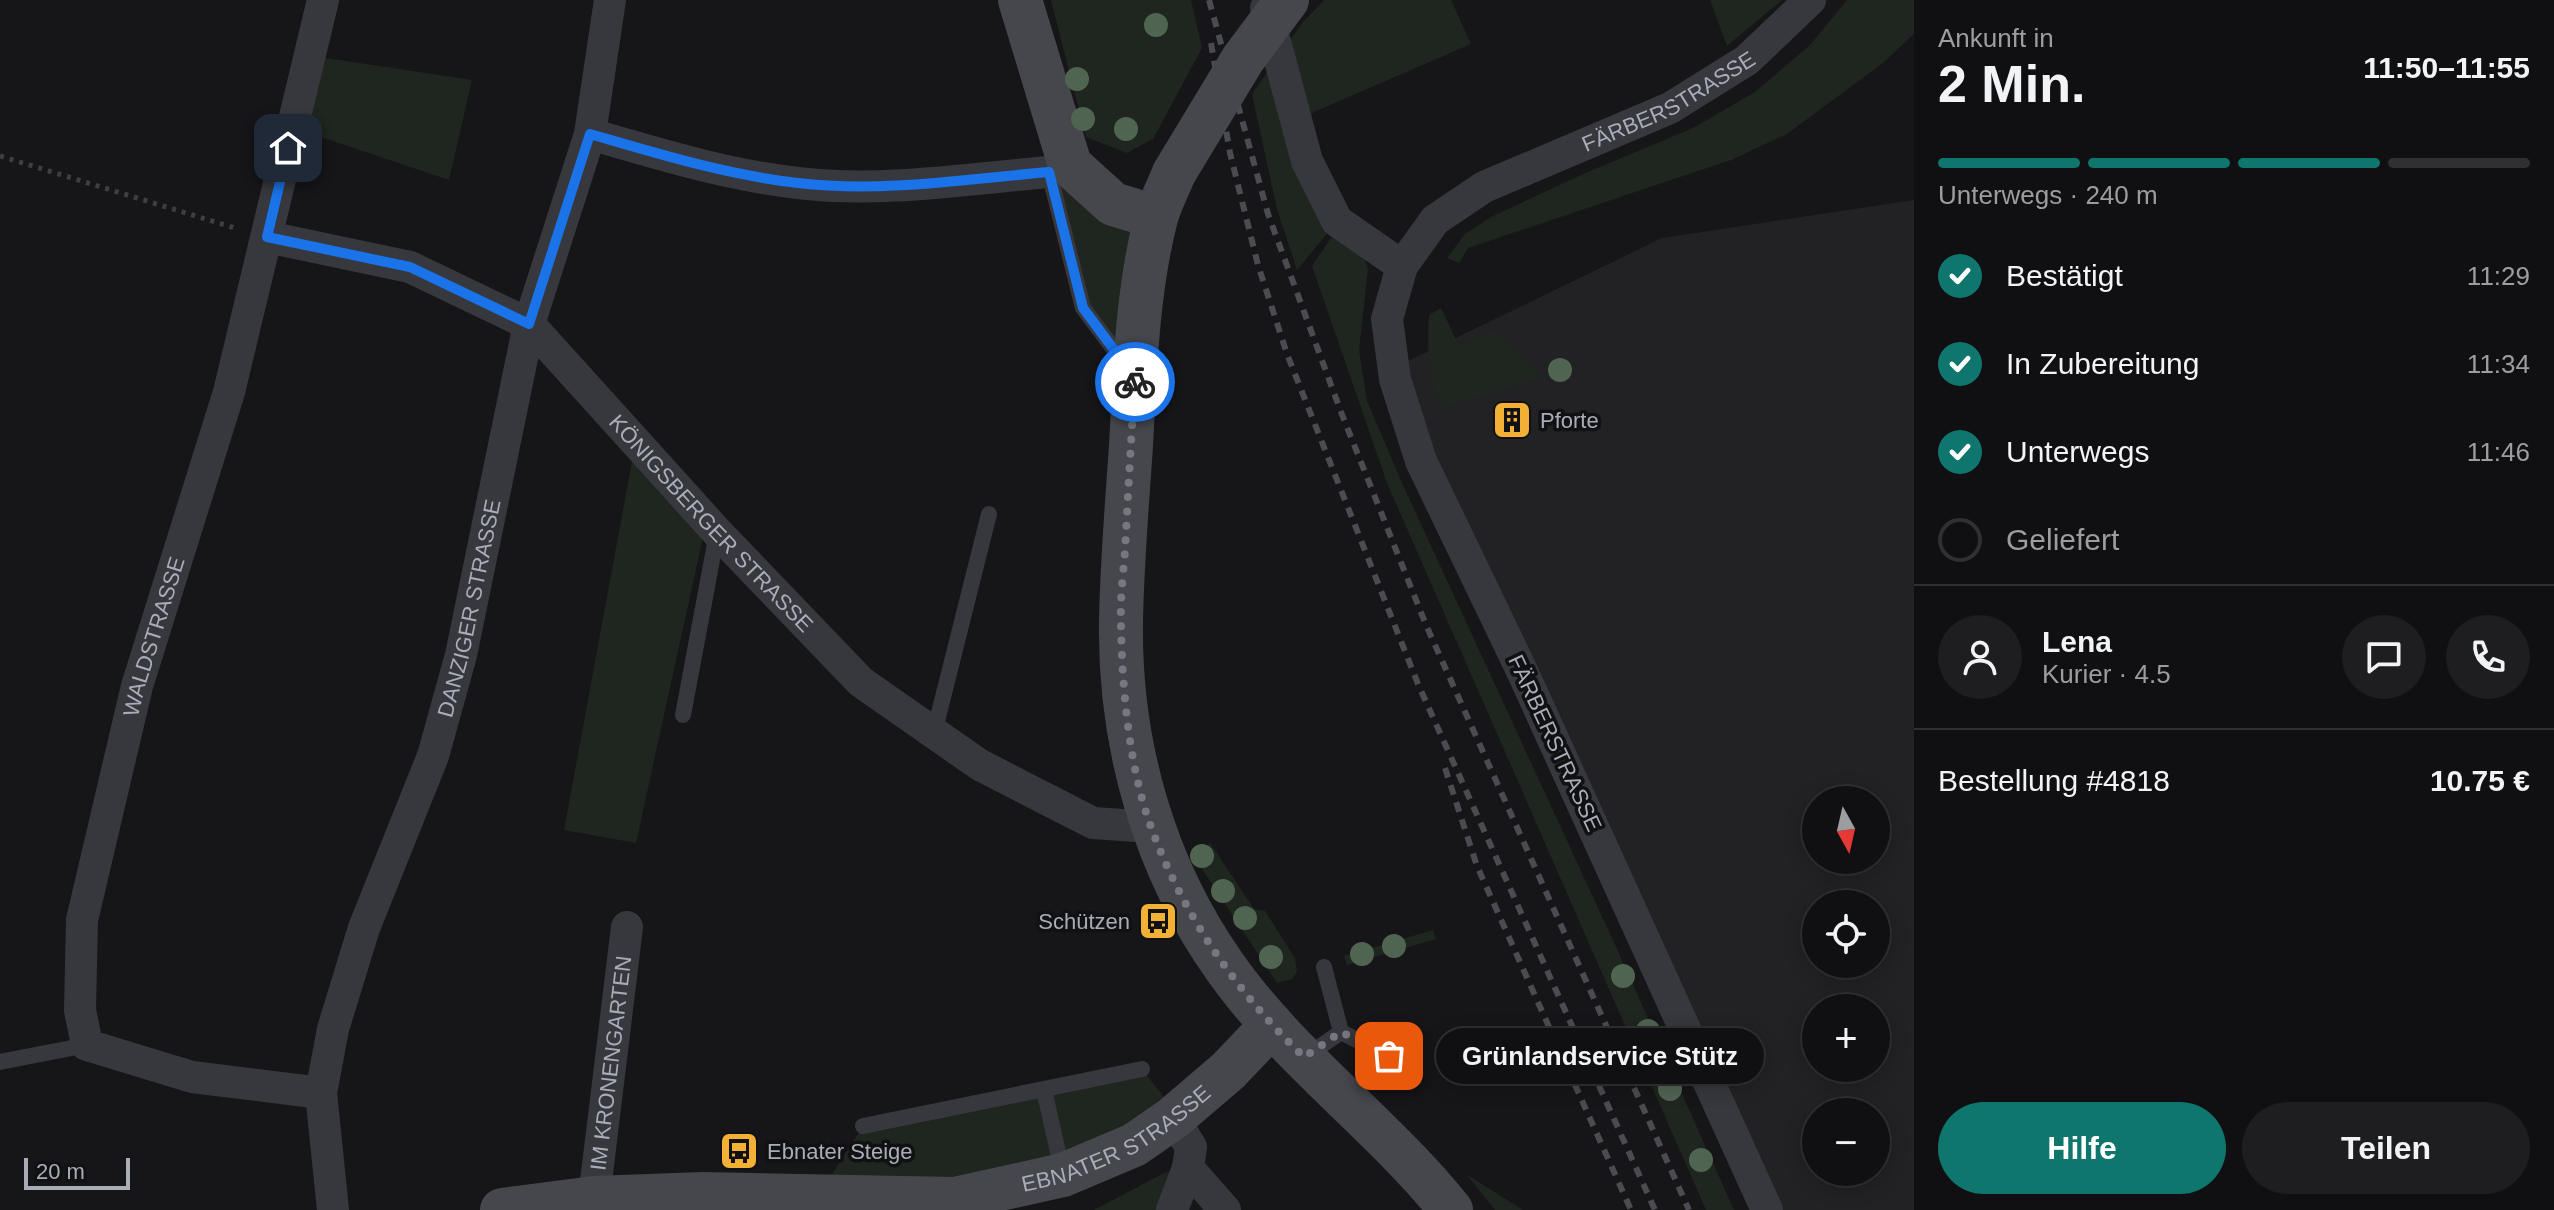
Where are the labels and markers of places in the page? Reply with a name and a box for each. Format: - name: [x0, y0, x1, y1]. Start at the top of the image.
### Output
- pin: [254, 114, 322, 182]
- building icon: Pforte: [1491, 399, 1533, 441]
- place label: Pforte: [1540, 408, 1599, 433]
- bus stop icon: Schützen: [1137, 900, 1179, 942]
- place label: Schützen: [1038, 909, 1130, 934]
- pin: [1355, 1022, 1423, 1090]
- callout: Grünlandservice Stütz: [1437, 1028, 1765, 1084]
- bus stop icon: Ebnater Steige: [718, 1130, 760, 1172]
- place label: Ebnater Steige: [767, 1139, 913, 1164]

